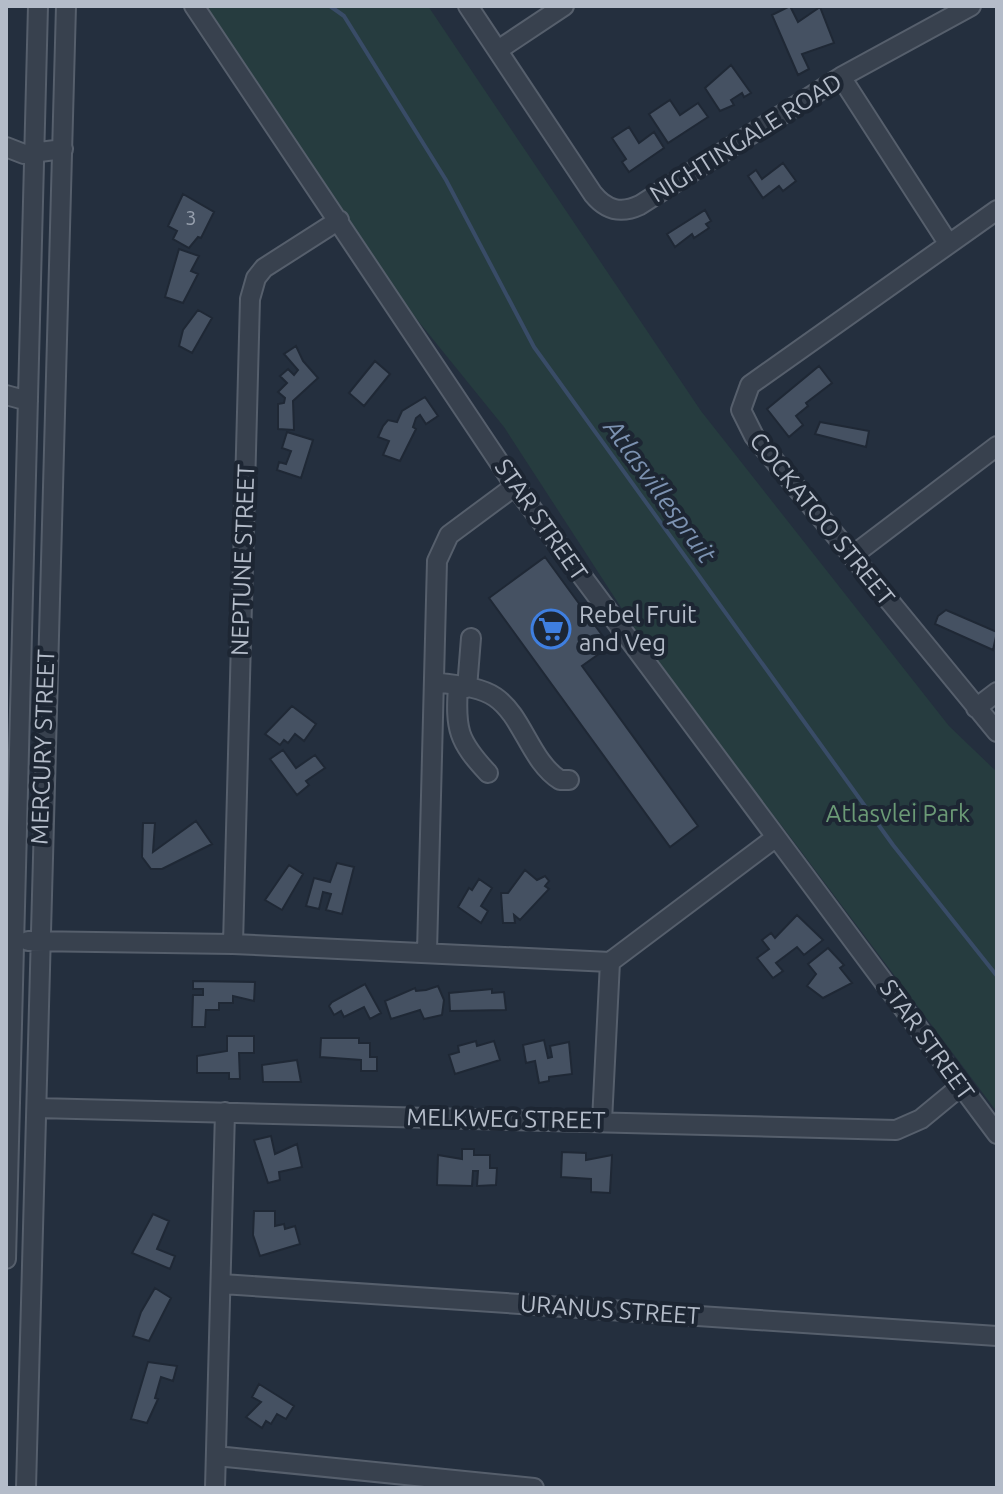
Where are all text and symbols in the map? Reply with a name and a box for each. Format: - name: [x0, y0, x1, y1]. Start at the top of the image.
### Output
- street label: NIGHTINGALE ROAD: [645, 68, 847, 208]
- house number: 3: [185, 206, 197, 229]
- water label: Atlasvillespruit: [597, 412, 723, 569]
- street label: COCKATOO STREET: [744, 427, 900, 610]
- street label: STAR STREET: [490, 454, 593, 586]
- street label: NEPTUNE STREET: [226, 464, 259, 656]
- place label: Rebel Fruit and Veg: [579, 601, 697, 656]
- supermarket icon: Rebel Fruit and Veg: [530, 608, 572, 650]
- street label: MERCURY STREET: [26, 649, 59, 845]
- park label: Atlasvlei Park: [826, 800, 970, 827]
- street label: STAR STREET: [875, 974, 980, 1105]
- street label: MELKWEG STREET: [406, 1103, 606, 1134]
- street label: URANUS STREET: [519, 1290, 701, 1329]

